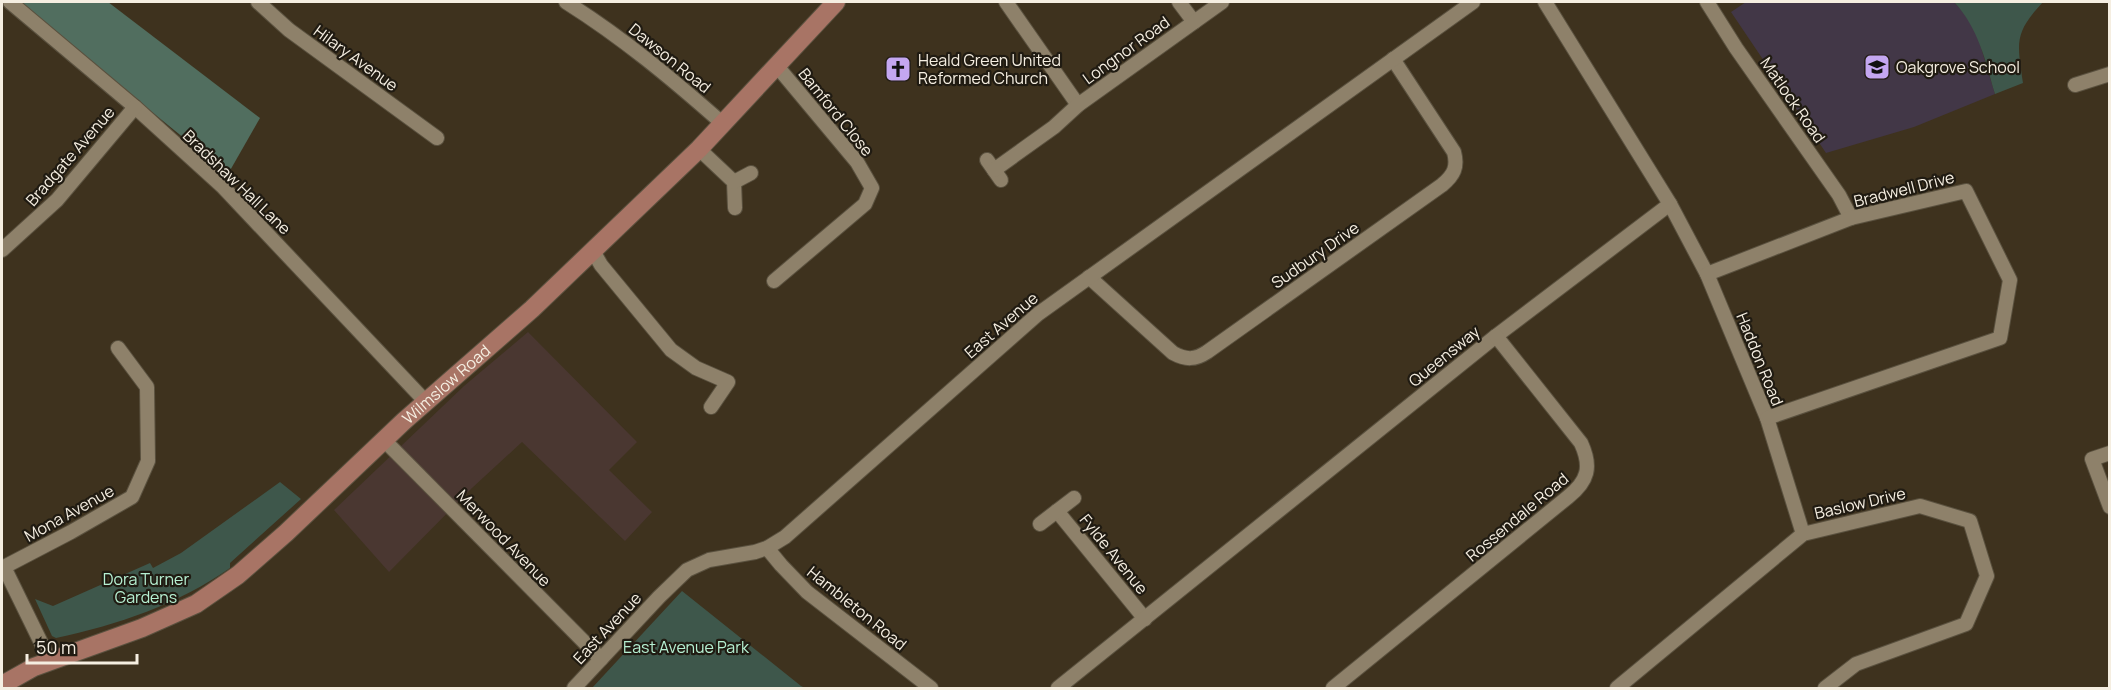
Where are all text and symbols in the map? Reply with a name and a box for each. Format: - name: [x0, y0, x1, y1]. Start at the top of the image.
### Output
- street label: Longnor Road: [1078, 11, 1174, 89]
- street label: Dawson Road: [624, 18, 716, 98]
- street label: Hilary Avenue: [309, 20, 403, 96]
- place label: Heald Green United Reformed Church: [918, 49, 1061, 89]
- school or university icon: Oakgrove School: [1862, 52, 1892, 82]
- street label: Matlock Road: [1755, 53, 1831, 147]
- church icon: Heald Green United Reformed Church: [883, 54, 913, 84]
- place label: Oakgrove School: [1896, 56, 2020, 78]
- street label: Bamford Close: [794, 63, 878, 161]
- street label: Bradgate Avenue: [21, 101, 119, 211]
- street label: Bradshaw Hall Lane: [178, 125, 296, 239]
- street label: Bradwell Drive: [1851, 166, 1957, 212]
- street label: Sudbury Drive: [1267, 217, 1363, 293]
- street label: East Avenue: [960, 287, 1042, 363]
- street label: Haddon Road: [1731, 309, 1789, 409]
- street label: Queensway: [1404, 320, 1485, 392]
- street label: Wilmslow Road: [397, 340, 495, 429]
- street label: Rossendale Road: [1461, 468, 1573, 566]
- street label: Mona Avenue: [20, 479, 118, 547]
- street label: Baslow Drive: [1812, 482, 1908, 524]
- street label: Merwood Avenue: [452, 485, 556, 591]
- street label: Fylde Avenue: [1075, 509, 1153, 599]
- street label: Hambleton Road: [803, 561, 911, 655]
- park label: Dora Turner Gardens: [103, 568, 189, 608]
- street label: East Avenue: [568, 587, 646, 669]
- scale bar: [27, 627, 136, 665]
- text: 50 m: [36, 635, 76, 659]
- park label: East Avenue Park: [623, 636, 750, 658]

